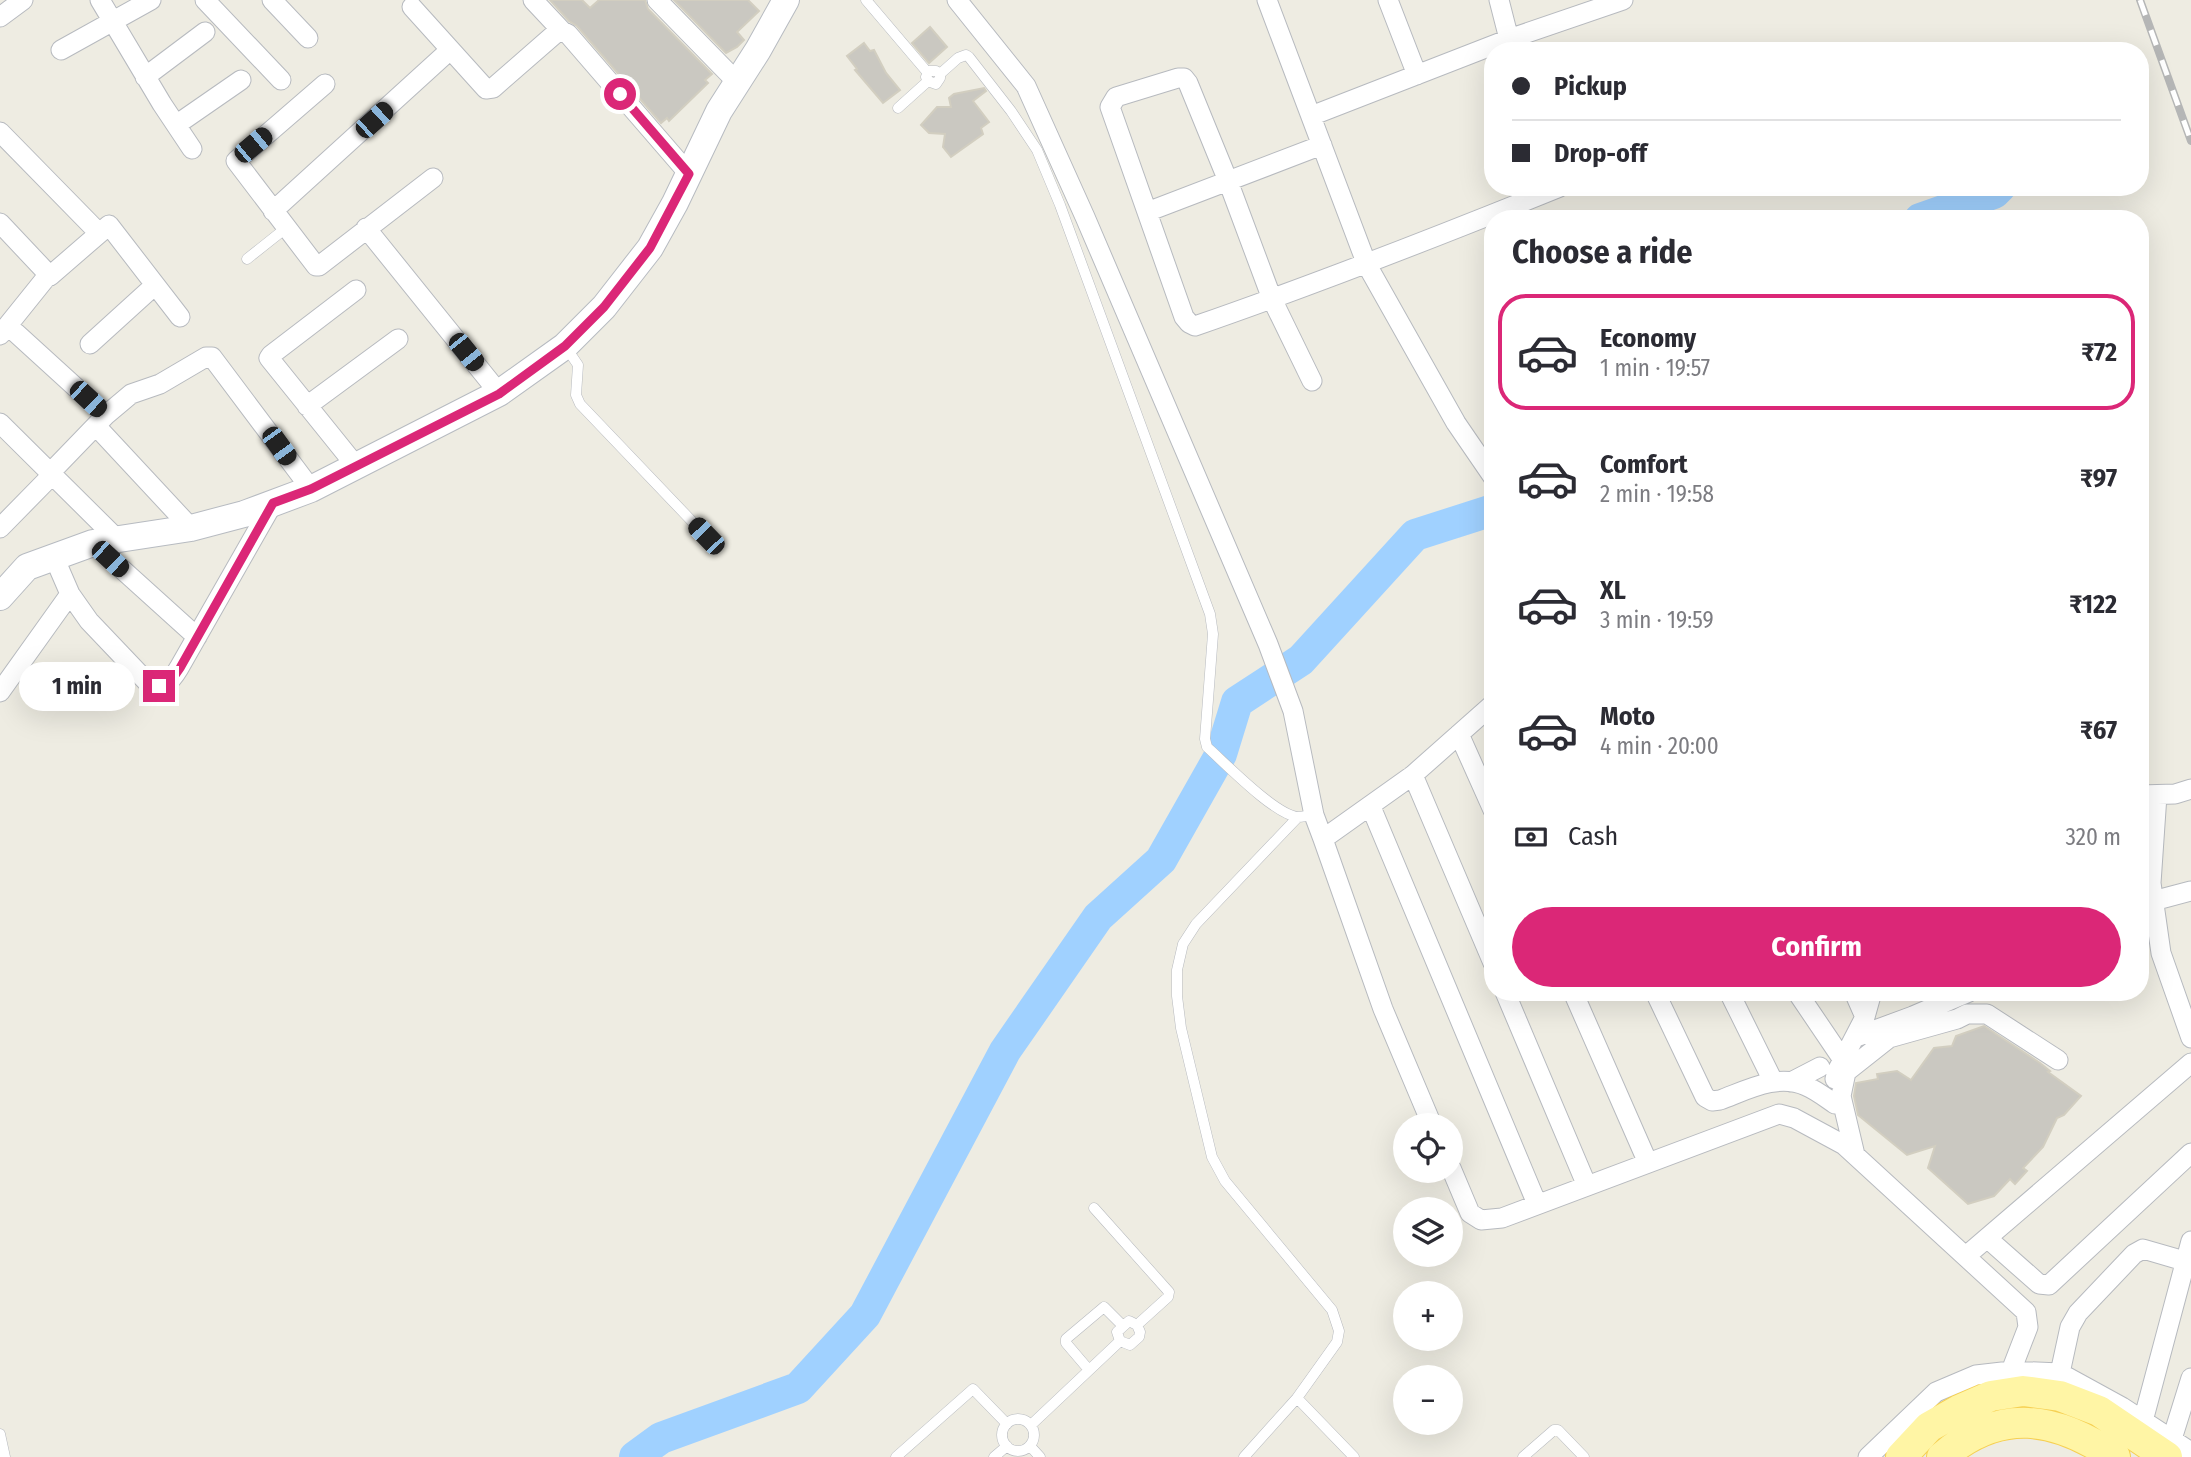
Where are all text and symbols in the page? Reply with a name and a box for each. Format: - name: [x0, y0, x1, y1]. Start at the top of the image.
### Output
- text: Pickup: [1554, 71, 1627, 102]
- route start: [604, 78, 636, 110]
- car: [352, 98, 397, 142]
- car: [231, 123, 276, 167]
- text: Drop-off: [1554, 138, 1647, 169]
- text: Choose a ride: [1512, 233, 1693, 271]
- icon: car: [1516, 321, 1579, 384]
- text: Economy: [1600, 323, 1696, 354]
- car: [445, 329, 488, 375]
- text: ₹72: [2081, 337, 2117, 368]
- text: 1 min · 19:57: [1600, 354, 1710, 382]
- car: [66, 377, 111, 421]
- car: [259, 423, 300, 469]
- icon: car: [1516, 447, 1579, 510]
- text: Comfort: [1600, 449, 1688, 480]
- text: ₹97: [2080, 463, 2117, 494]
- text: 2 min · 19:58: [1600, 480, 1714, 508]
- car: [684, 514, 729, 558]
- car: [88, 537, 133, 581]
- icon: car: [1516, 573, 1579, 636]
- text: XL: [1600, 575, 1626, 606]
- text: ₹122: [2069, 589, 2117, 620]
- text: 3 min · 19:59: [1600, 606, 1714, 634]
- callout: 1 min: [19, 662, 134, 710]
- route end: [143, 670, 175, 702]
- text: 1 min: [52, 672, 102, 700]
- icon: car: [1516, 699, 1579, 762]
- text: Moto: [1600, 701, 1655, 732]
- text: ₹67: [2080, 715, 2117, 746]
- text: 4 min · 20:00: [1600, 732, 1719, 760]
- icon: cash: [1512, 818, 1550, 856]
- text: Cash: [1568, 821, 1618, 852]
- text: 320 m: [2066, 823, 2121, 851]
- button: Confirm: [1512, 907, 2121, 987]
- map controls: [1393, 1113, 1463, 1435]
- button: locate: [1393, 1113, 1463, 1183]
- button: layers: [1393, 1197, 1463, 1267]
- button: +: [1393, 1281, 1463, 1351]
- button: −: [1393, 1365, 1463, 1435]

